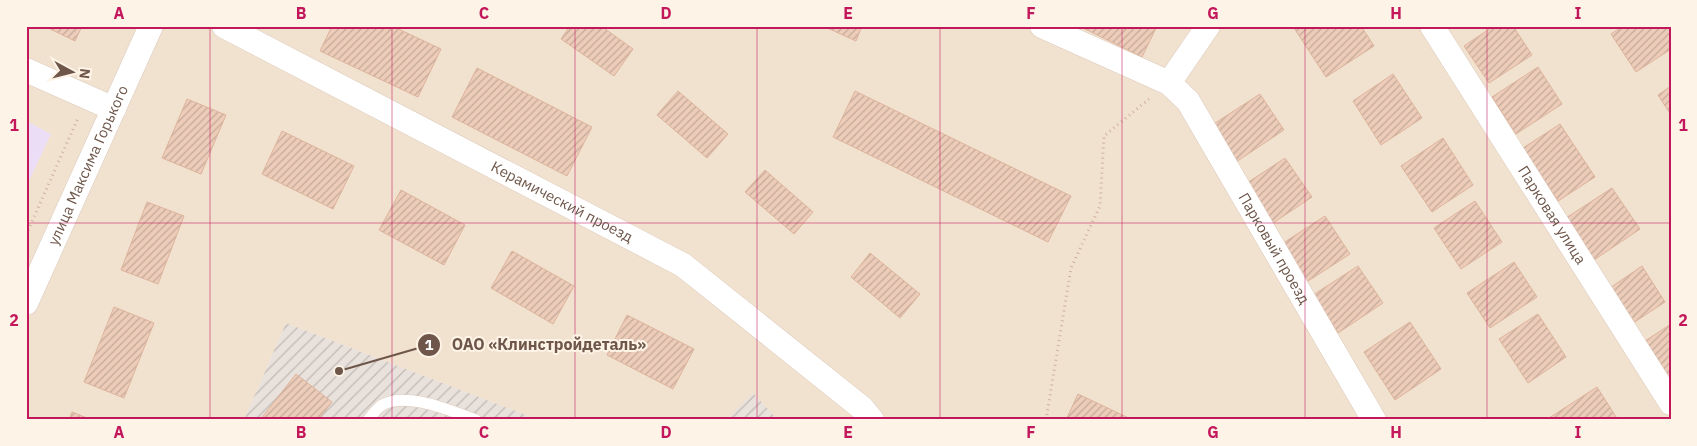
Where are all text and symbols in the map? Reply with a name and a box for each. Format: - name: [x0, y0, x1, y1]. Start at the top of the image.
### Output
- text: A: [114, 3, 125, 23]
- text: B: [296, 3, 307, 23]
- text: C: [479, 3, 489, 23]
- text: D: [660, 3, 672, 23]
- text: E: [843, 3, 853, 23]
- text: F: [1026, 3, 1036, 23]
- text: G: [1207, 3, 1219, 23]
- text: H: [1390, 3, 1402, 23]
- text: I: [1575, 3, 1582, 23]
- north arrow: [48, 48, 98, 98]
- text: N: [75, 67, 94, 80]
- street label: улица Максима Горького: [43, 82, 132, 248]
- text: 1: [9, 115, 19, 135]
- text: 1: [1678, 115, 1688, 135]
- street label: Керамический проезд: [488, 157, 636, 246]
- street label: Парковая улица: [1514, 162, 1591, 268]
- street label: Парковый проезд: [1235, 189, 1314, 307]
- text: 2: [9, 310, 19, 330]
- text: 2: [1678, 310, 1688, 330]
- callout: ОАО «Клинстройдеталь»: [417, 329, 656, 360]
- text: ОАО «Клинстройдеталь»: [452, 334, 646, 354]
- text: 1: [424, 335, 434, 354]
- text: A: [114, 422, 125, 442]
- text: B: [296, 422, 307, 442]
- text: C: [479, 422, 489, 442]
- text: D: [660, 422, 672, 442]
- text: E: [843, 422, 853, 442]
- text: F: [1026, 422, 1036, 442]
- text: G: [1207, 422, 1219, 442]
- text: H: [1390, 422, 1402, 442]
- text: I: [1575, 422, 1582, 442]

